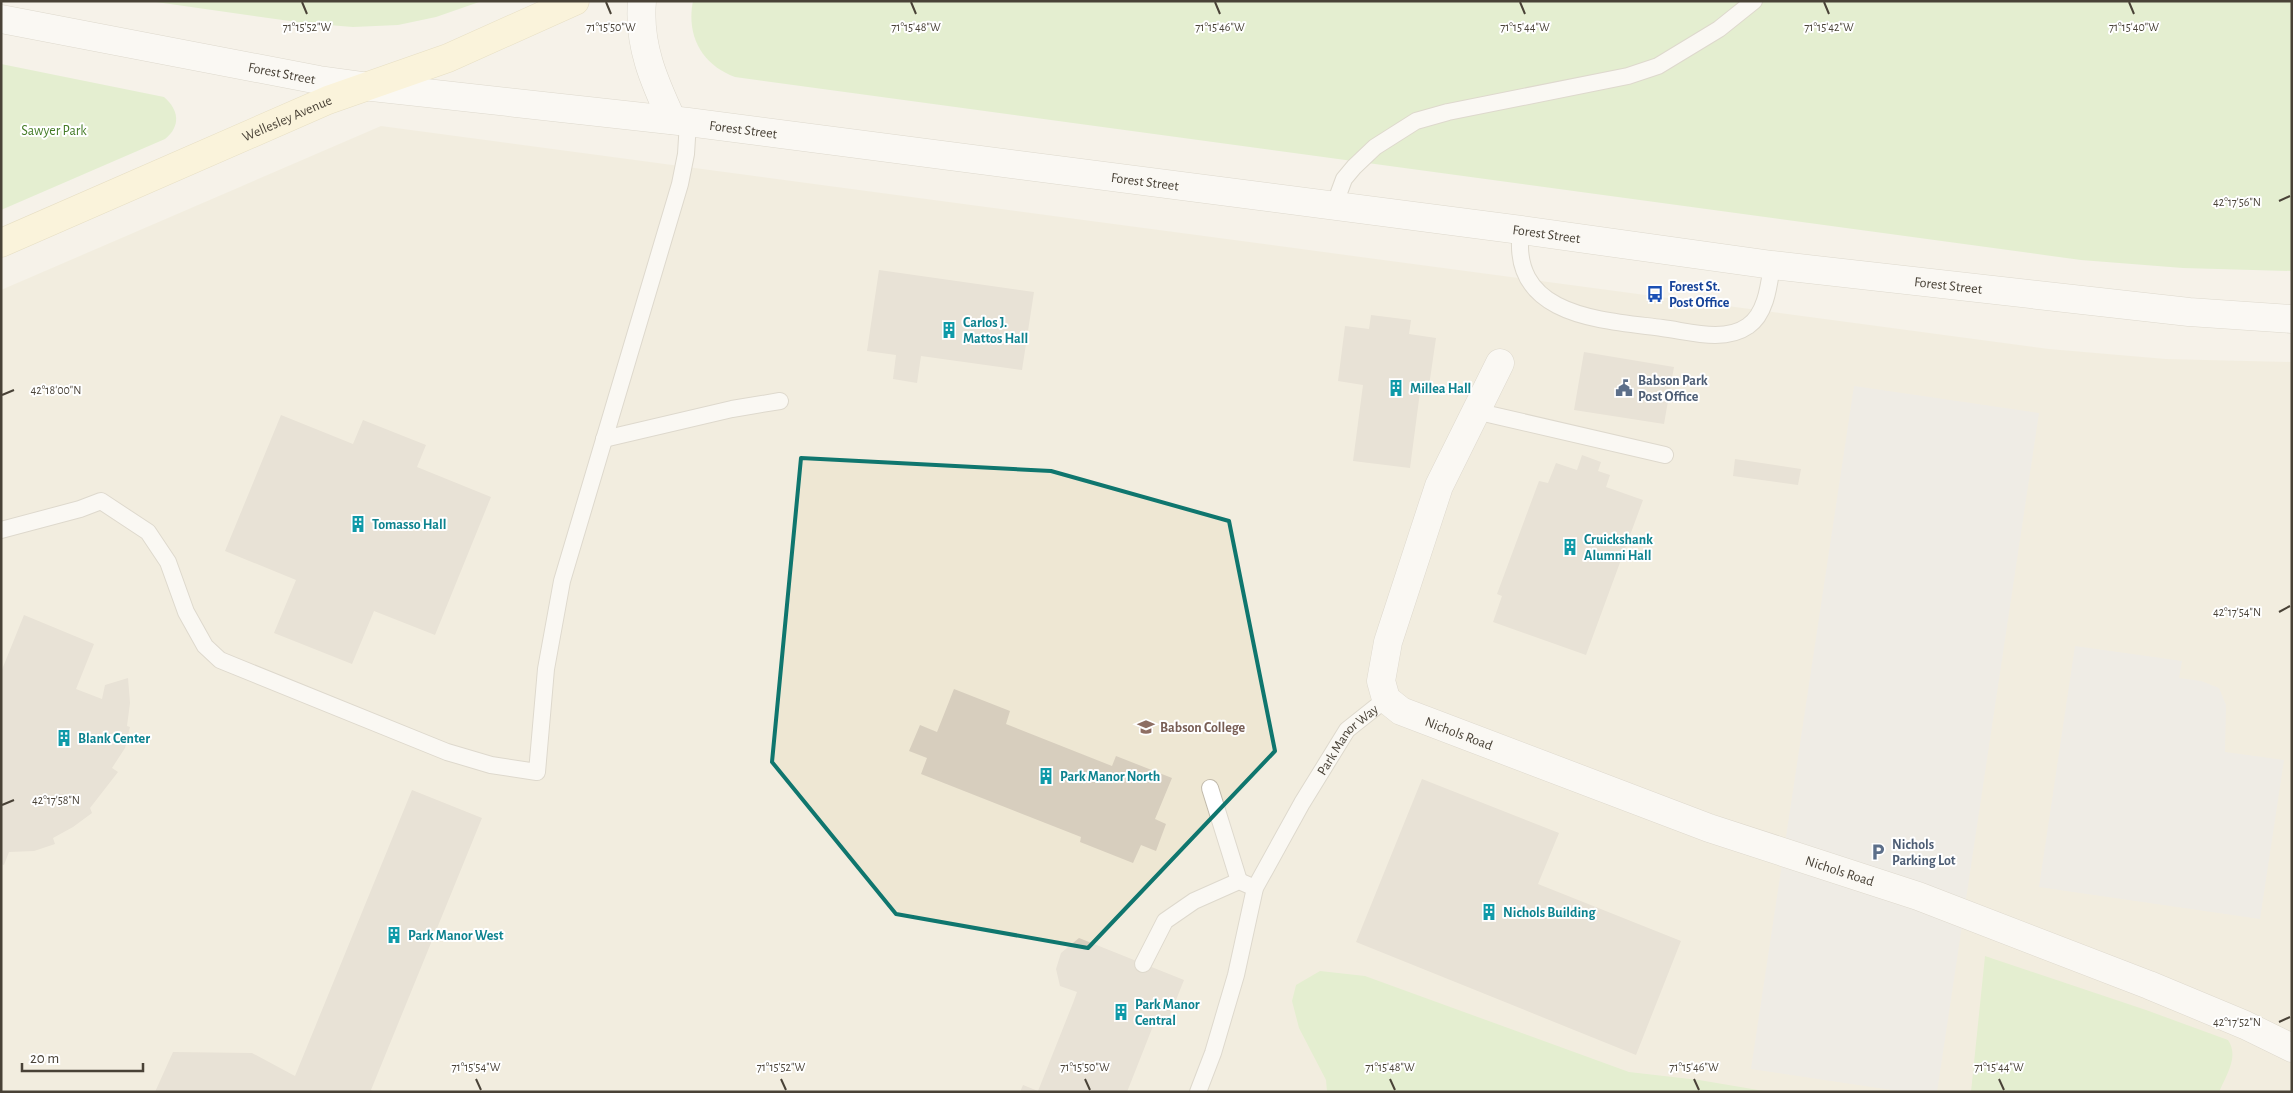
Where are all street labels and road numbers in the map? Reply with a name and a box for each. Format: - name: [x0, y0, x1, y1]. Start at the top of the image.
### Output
- street label: Forest Street: [247, 61, 317, 87]
- street label: Wellesley Avenue: [240, 93, 334, 145]
- street label: Forest Street: [708, 119, 778, 142]
- street label: Forest Street: [1110, 171, 1180, 194]
- street label: Forest Street: [1512, 223, 1582, 246]
- street label: Forest Street: [1913, 275, 1983, 297]
- street label: Park Manor Way: [1315, 702, 1381, 778]
- street label: Nichols Road: [1423, 715, 1495, 753]
- street label: Nichols Road: [1803, 854, 1876, 889]

